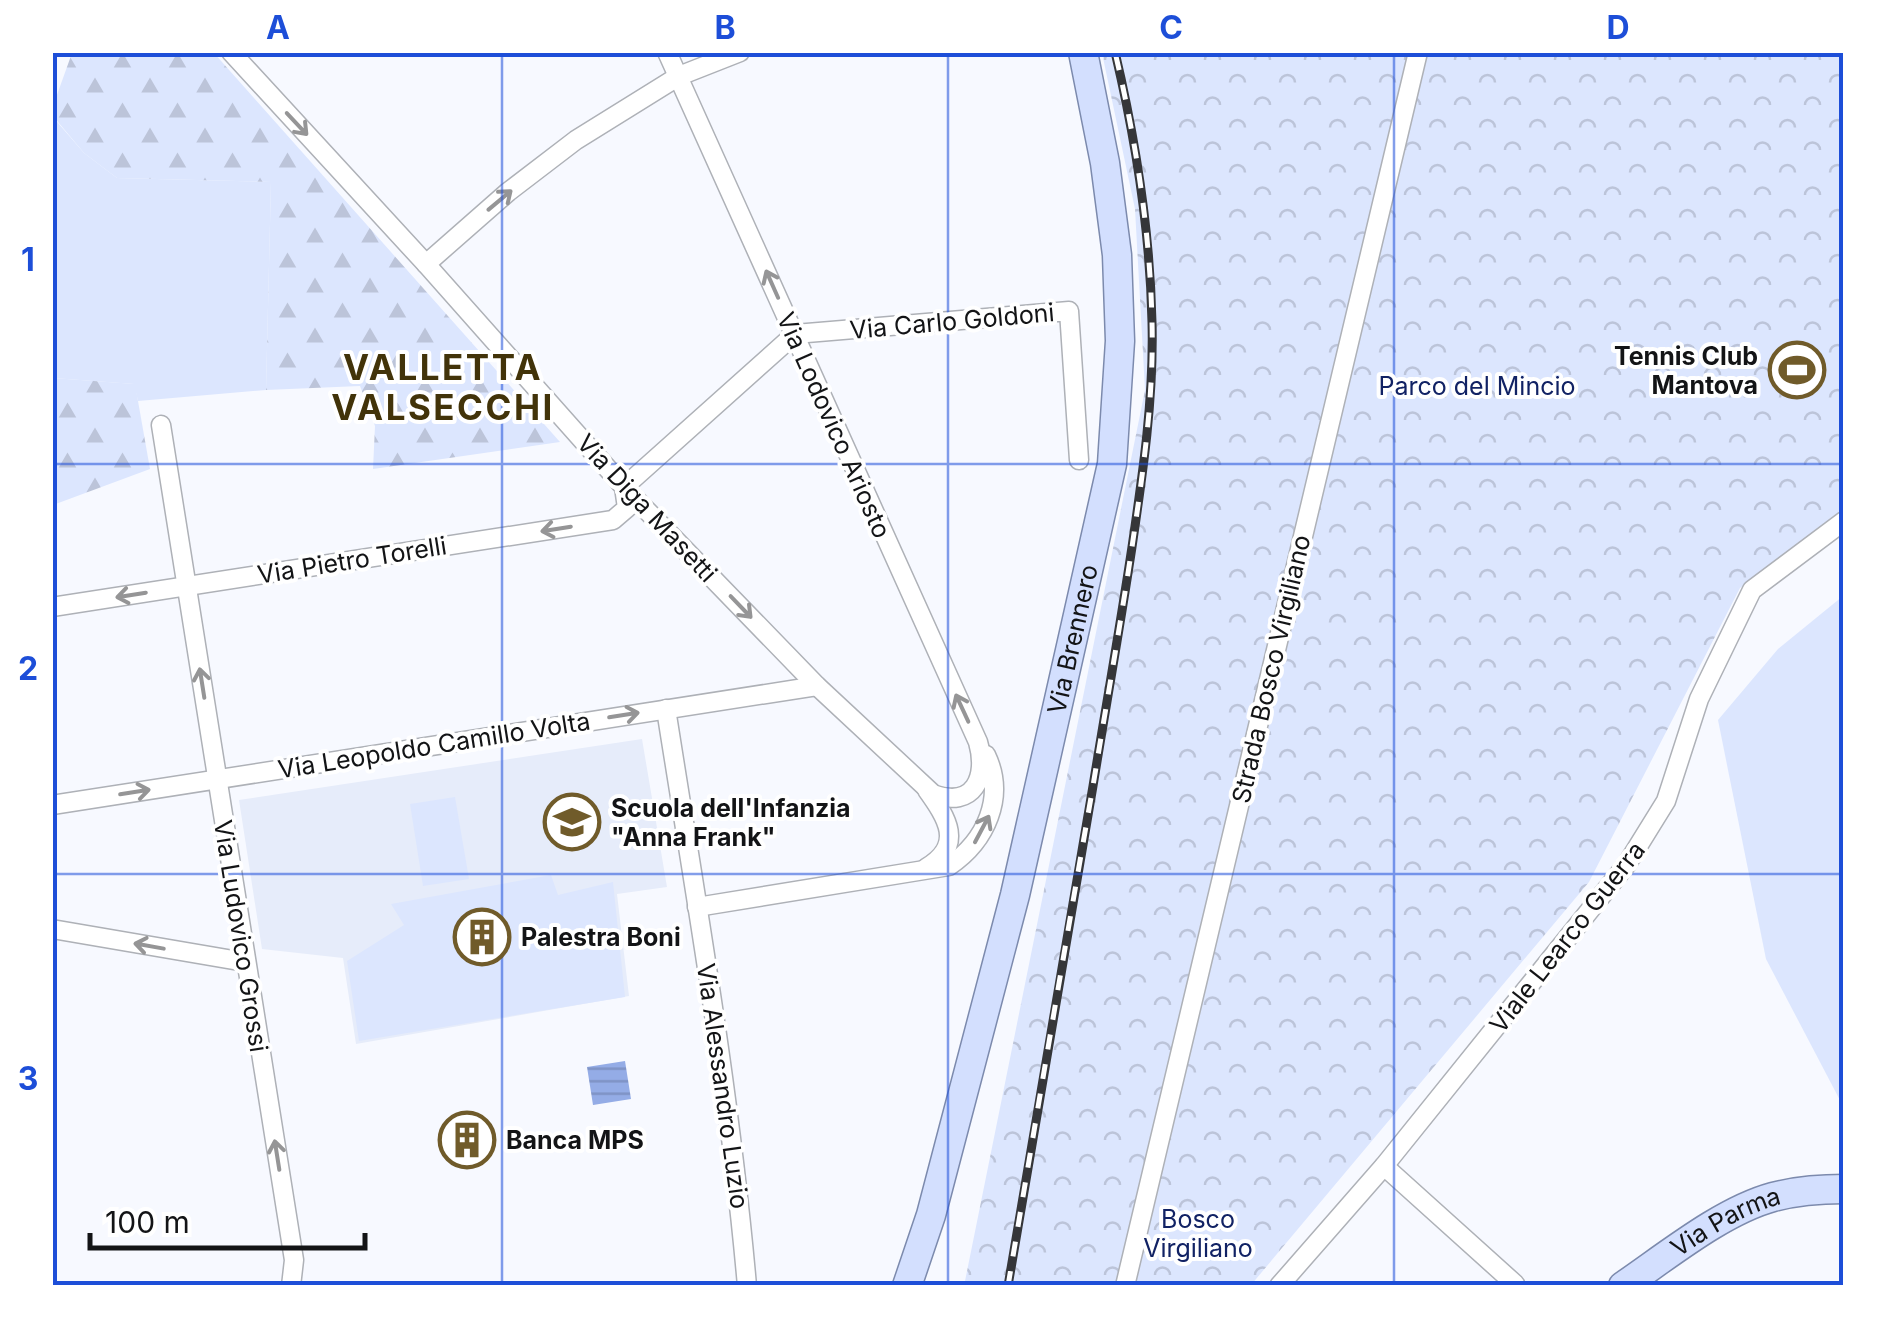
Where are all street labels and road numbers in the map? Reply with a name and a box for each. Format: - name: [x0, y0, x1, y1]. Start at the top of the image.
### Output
- street label: Via Carlo Goldoni: [848, 297, 1056, 345]
- street label: Via Lodovico Ariosto: [771, 307, 897, 543]
- street label: Via Diga Masetti: [571, 428, 723, 588]
- street label: Via Pietro Torelli: [255, 530, 449, 590]
- street label: Strada Bosco Virgiliano: [1226, 532, 1316, 806]
- street label: Via Brennero: [1041, 562, 1104, 717]
- street label: Via Leopoldo Camillo Volta: [276, 705, 592, 785]
- street label: Via Ludovico Grossi: [208, 818, 274, 1054]
- street label: Viale Learco Guerra: [1483, 835, 1651, 1039]
- street label: Via Alessandro Luzio: [691, 961, 755, 1211]
- street label: Via Parma: [1665, 1181, 1784, 1263]

